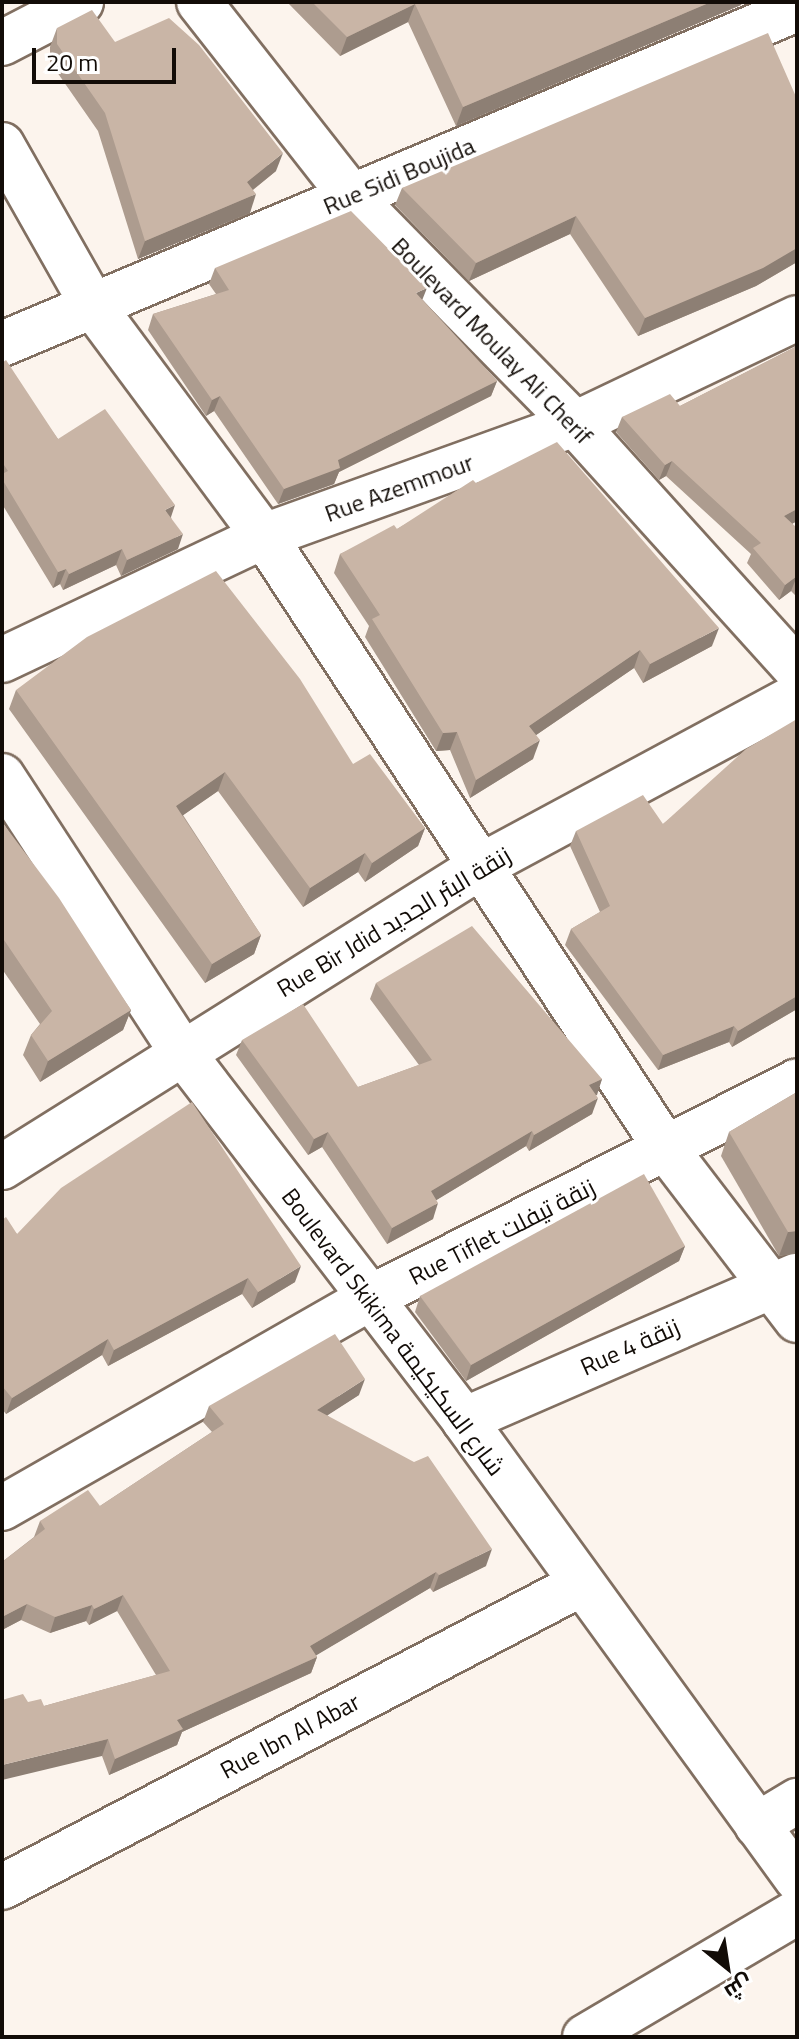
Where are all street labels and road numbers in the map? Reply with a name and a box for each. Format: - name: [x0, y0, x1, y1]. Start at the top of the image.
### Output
- street label: Rue Sidi Boujida: [319, 131, 479, 221]
- street label: Boulevard Moulay Ali Cherif: [386, 231, 598, 451]
- street label: Rue Azemmour: [321, 448, 477, 528]
- street label: Rue Bir Jdid زنقة البئر الجديد: [272, 841, 516, 1003]
- street label: Rue Tiflet زنقة تيفلت: [404, 1173, 600, 1291]
- street label: Boulevard Skikima شارع السكيكيمة: [276, 1183, 510, 1481]
- street label: Rue 4 زنقة: [576, 1312, 684, 1382]
- street label: Rue Ibn Al Abar: [215, 1687, 365, 1785]

